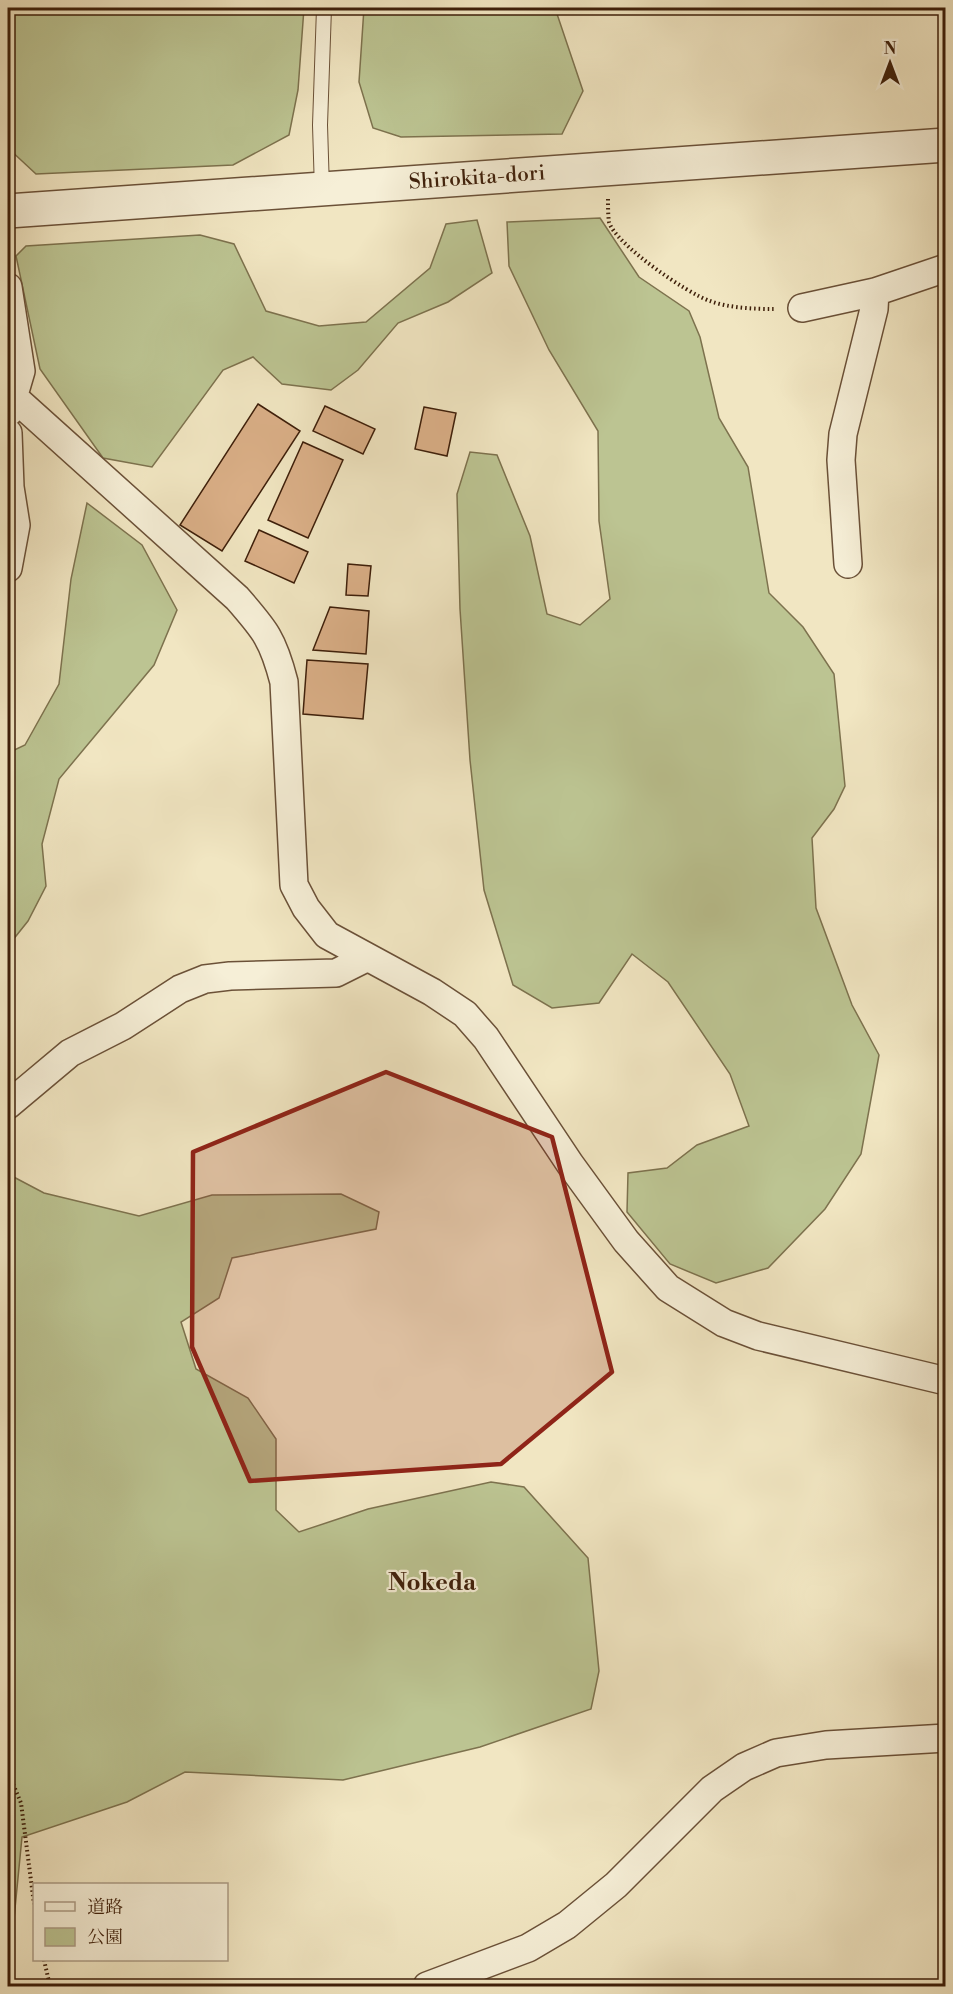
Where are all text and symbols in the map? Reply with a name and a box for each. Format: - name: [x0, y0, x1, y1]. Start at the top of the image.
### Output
- north arrow: [860, 33, 920, 93]
- text: N: [884, 39, 897, 59]
- street label: Shirokita-dori: [408, 160, 546, 196]
- district label: Nokeda: [388, 1568, 477, 1598]
- legend: [33, 1883, 228, 1961]
- text: 道路: [87, 1896, 123, 1919]
- text: 公園: [87, 1926, 123, 1949]

